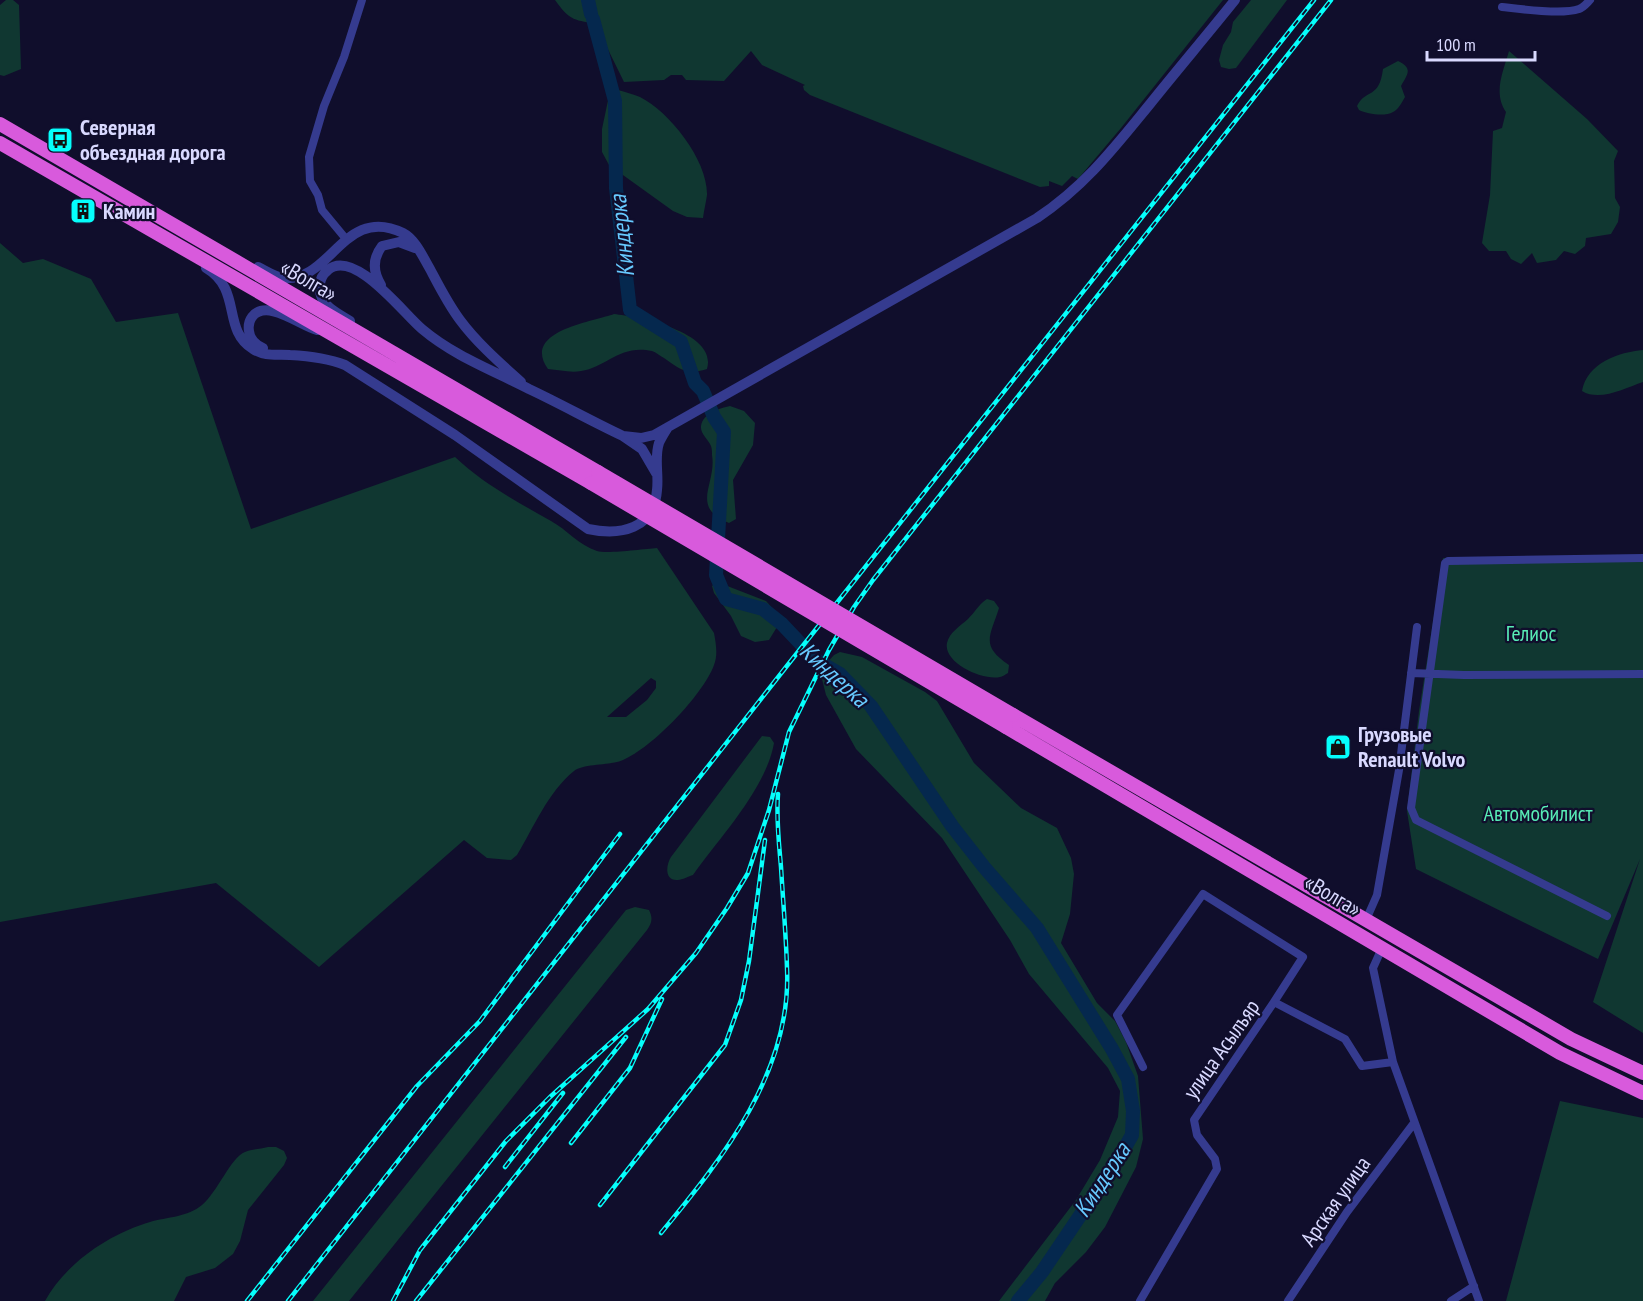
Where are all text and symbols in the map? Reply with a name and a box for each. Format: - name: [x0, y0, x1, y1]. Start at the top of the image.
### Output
- scale bar: [1427, 24, 1535, 62]
- text: 100 m: [1436, 33, 1476, 56]
- place label: Северная объездная дорога: [80, 113, 226, 166]
- bus stop icon: Северная объездная дорога: [45, 125, 75, 155]
- water label: Киндерка: [602, 192, 641, 279]
- building icon: Камин: [68, 196, 98, 226]
- place label: Камин: [103, 197, 155, 225]
- street label: «Волга»: [276, 253, 342, 307]
- park label: Гелиос: [1506, 619, 1556, 647]
- water label: Киндерка: [793, 635, 876, 715]
- place label: Грузовые Renault Volvo: [1358, 720, 1466, 773]
- shop icon: Грузовые Renault Volvo: [1323, 732, 1353, 762]
- park label: Автомобилист: [1484, 799, 1593, 827]
- street label: «Волга»: [1300, 868, 1366, 922]
- street label: улица Асылъяр: [1177, 994, 1265, 1104]
- water label: Киндерка: [1066, 1135, 1138, 1223]
- street label: Арская улица: [1294, 1151, 1376, 1251]

